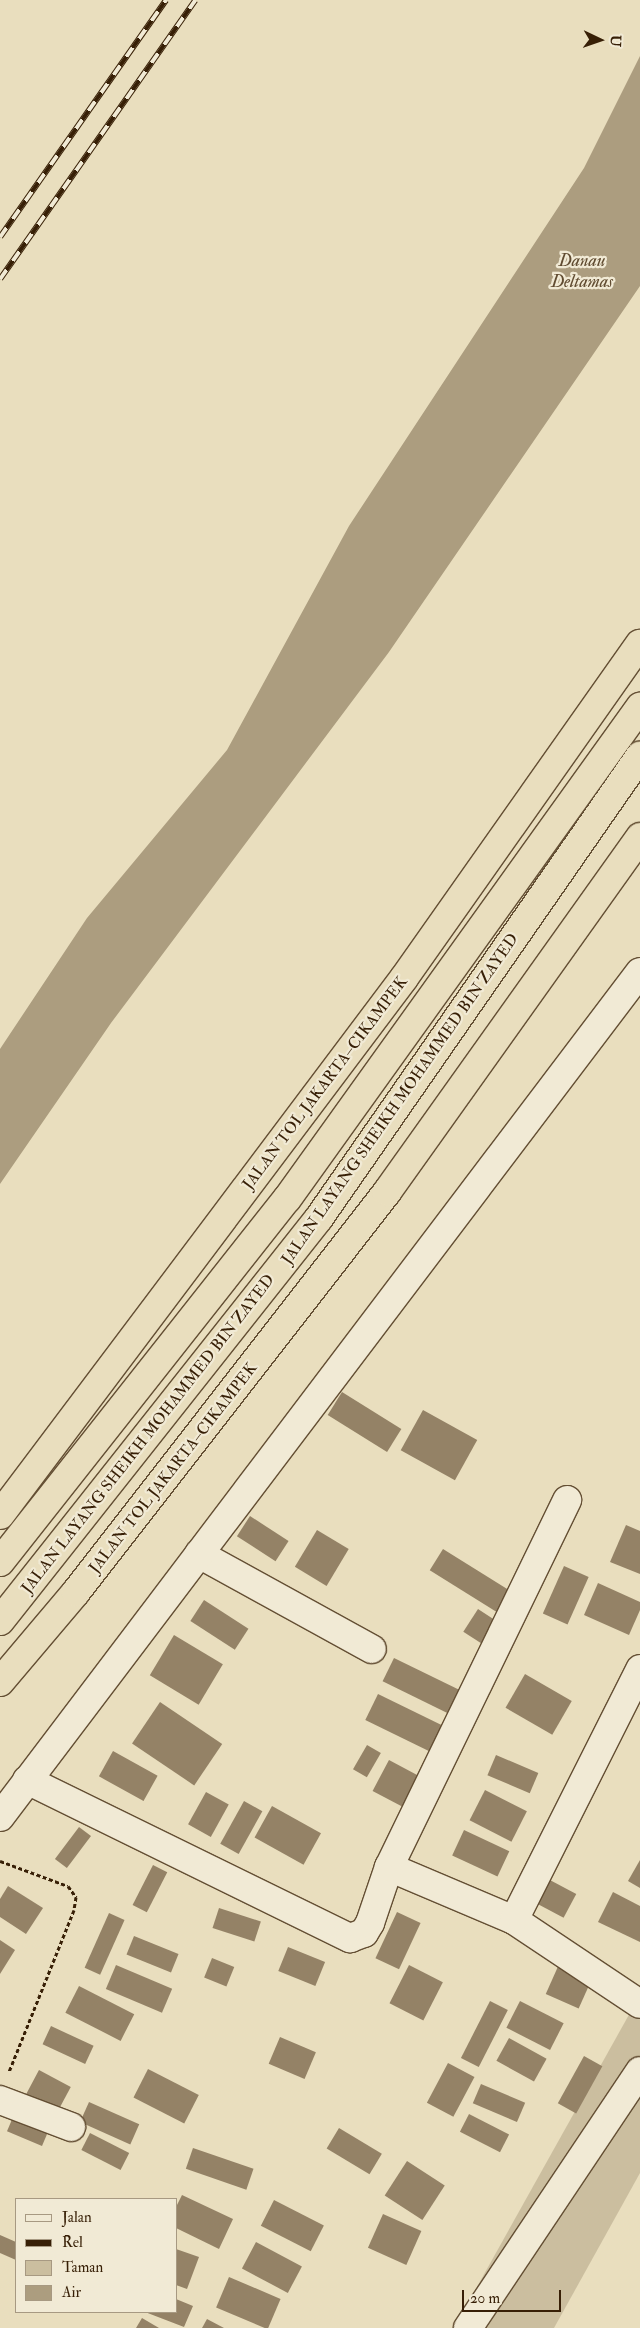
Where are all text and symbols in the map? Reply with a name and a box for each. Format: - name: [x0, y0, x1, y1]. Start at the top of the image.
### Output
- north arrow: [575, 15, 625, 65]
- text: U: [607, 34, 624, 47]
- water label: Danau Deltamas: [551, 251, 613, 294]
- street label: JALAN LAYANG SHEIKH MOHAMMED BIN ZAYED: [278, 930, 522, 1268]
- street label: JALAN TOL JAKARTA–CIKAMPEK: [239, 973, 411, 1193]
- street label: JALAN LAYANG SHEIKH MOHAMMED BIN ZAYED: [17, 1271, 279, 1597]
- street label: JALAN TOL JAKARTA–CIKAMPEK: [85, 1359, 261, 1577]
- legend: [15, 2198, 178, 2313]
- text: Jalan: [62, 2208, 92, 2227]
- text: Rel: [62, 2233, 83, 2252]
- text: Taman: [62, 2258, 103, 2277]
- scale bar: [465, 2280, 564, 2312]
- text: Air: [62, 2283, 81, 2302]
- text: 20 m: [470, 2289, 500, 2308]

